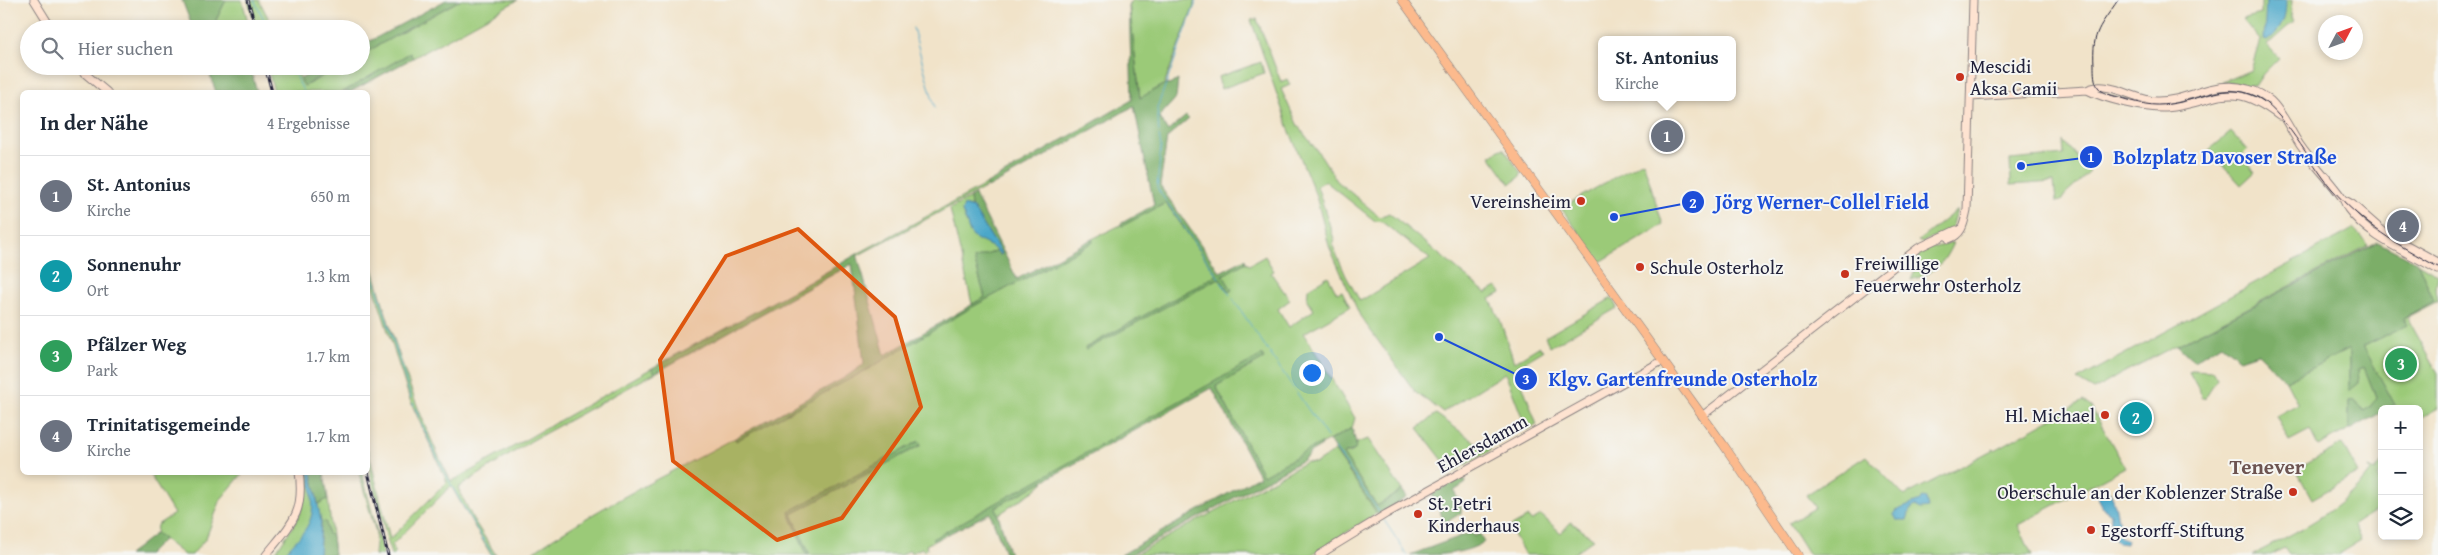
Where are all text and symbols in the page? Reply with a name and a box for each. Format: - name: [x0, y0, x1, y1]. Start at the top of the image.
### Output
- north arrow: [2318, 15, 2363, 60]
- search box: [20, 20, 370, 75]
- icon: search: [38, 34, 66, 62]
- text: Hier suchen: [78, 34, 173, 62]
- popup: [1598, 36, 1736, 101]
- text: St. Antonius: [1615, 43, 1719, 71]
- place label: Mescidi Aksa Camii: [1970, 52, 2057, 102]
- text: Kirche: [1615, 71, 1659, 95]
- marker: Mescidi Aksa Camii: [1954, 71, 1966, 83]
- text: In der Nähe: [40, 107, 148, 138]
- text: 4 Ergebnisse: [267, 111, 350, 135]
- pin: 1: [1651, 117, 1683, 155]
- callout: Bolzplatz Davoser Straße: [2078, 139, 2347, 174]
- text: Bolzplatz Davoser Straße: [2113, 142, 2337, 171]
- text: 1: [2087, 146, 2095, 167]
- text: St. Antonius: [87, 170, 191, 198]
- text: 1: [52, 184, 60, 208]
- text: 650 m: [310, 184, 350, 208]
- callout: Jörg Werner-Collel Field: [1680, 185, 1939, 220]
- place label: Vereinsheim: [1470, 187, 1571, 215]
- text: Jörg Werner-Collel Field: [1712, 187, 1929, 216]
- text: 2: [1689, 192, 1697, 213]
- marker: Vereinsheim: [1575, 195, 1587, 207]
- text: Kirche: [87, 198, 131, 222]
- pin: 4: [2387, 207, 2419, 245]
- place label: Freiwillige Feuerwehr Osterholz: [1855, 249, 2021, 299]
- text: Sonnenuhr: [87, 250, 181, 278]
- place label: Schule Osterholz: [1650, 253, 1783, 281]
- marker: Schule Osterholz: [1634, 261, 1646, 273]
- text: 2: [52, 264, 60, 288]
- text: 1.3 km: [306, 264, 350, 288]
- marker: Freiwillige Feuerwehr Osterholz: [1839, 268, 1851, 280]
- text: Ort: [87, 278, 109, 302]
- text: Pfälzer Weg: [87, 330, 186, 358]
- text: 3: [52, 344, 60, 368]
- text: 1.7 km: [306, 344, 350, 368]
- pin: 3: [2385, 345, 2417, 383]
- text: Park: [87, 358, 118, 382]
- your location: [1299, 360, 1325, 386]
- callout: Klgv. Gartenfreunde Osterholz: [1514, 362, 1828, 397]
- text: Klgv. Gartenfreunde Osterholz: [1548, 364, 1818, 393]
- text: 3: [1522, 368, 1530, 389]
- pin: 2: [2120, 399, 2152, 437]
- place label: Hl. Michael: [2005, 401, 2095, 429]
- map controls: [2378, 405, 2423, 540]
- button: +: [2378, 405, 2423, 450]
- street label: Ehlersdamm: [1431, 406, 1533, 480]
- marker: Hl. Michael: [2099, 409, 2111, 421]
- text: Trinitatisgemeinde: [87, 410, 250, 438]
- text: 4: [52, 424, 60, 448]
- text: 1.7 km: [306, 424, 350, 448]
- text: Kirche: [87, 438, 131, 462]
- button: −: [2378, 450, 2423, 495]
- district label: Tenever: [2230, 451, 2305, 482]
- place label: Oberschule an der Koblenzer Straße: [1997, 478, 2283, 506]
- marker: Oberschule an der Koblenzer Straße: [2287, 486, 2299, 498]
- place label: St. Petri Kinderhaus: [1428, 489, 1520, 539]
- button: layers: [2378, 495, 2423, 540]
- marker: St. Petri Kinderhaus: [1412, 508, 1424, 520]
- place label: Egestorff-Stiftung: [2101, 516, 2245, 544]
- marker: Egestorff-Stiftung: [2085, 524, 2097, 536]

